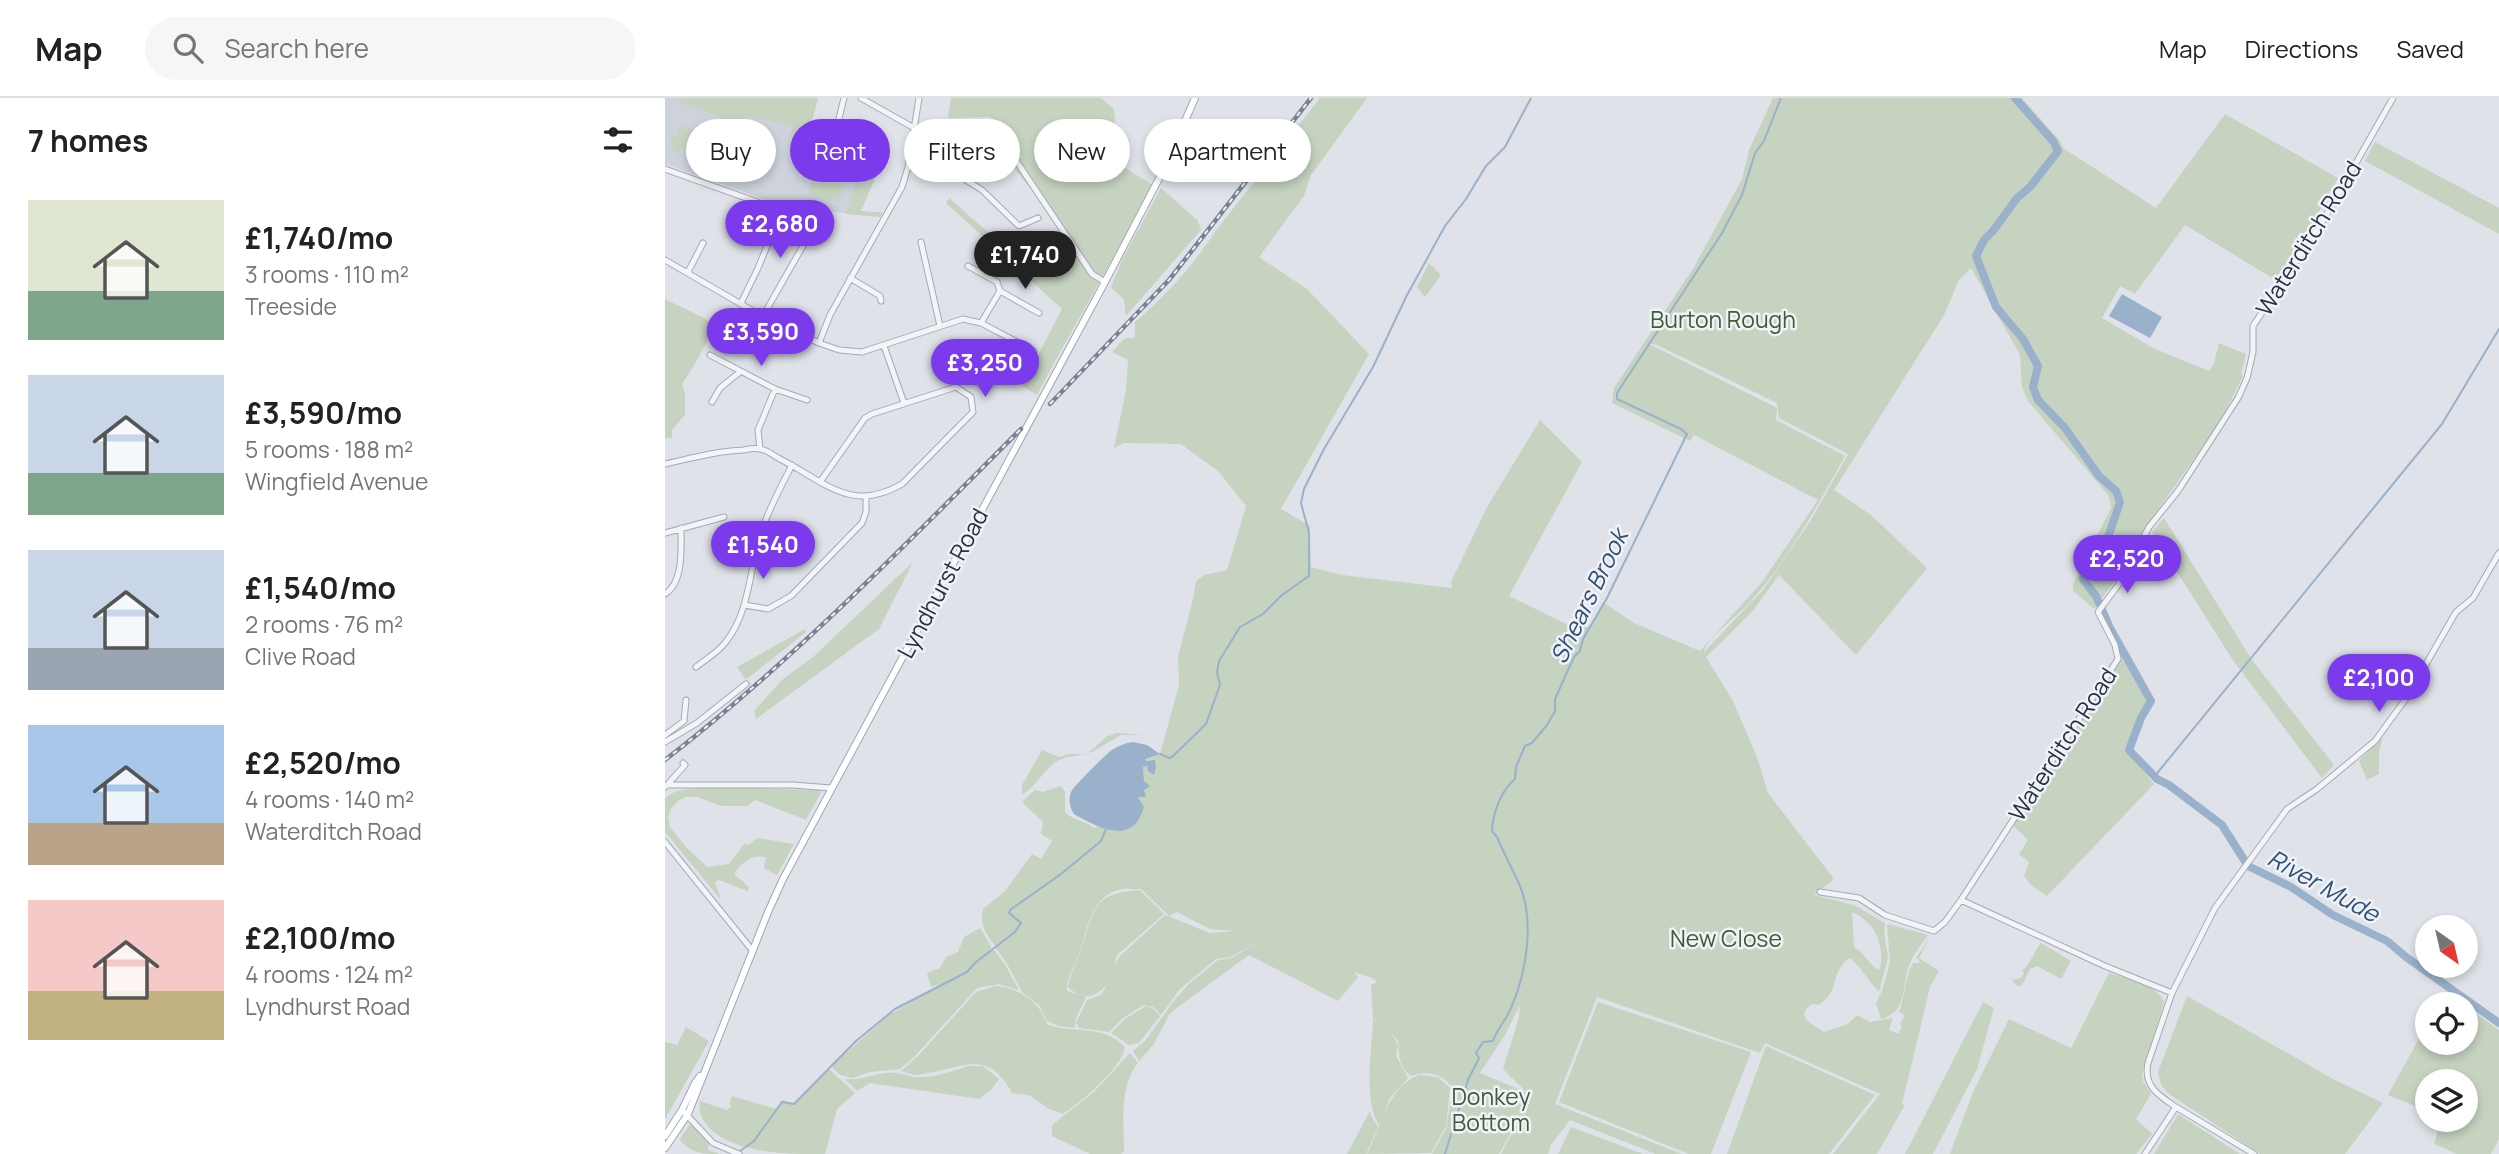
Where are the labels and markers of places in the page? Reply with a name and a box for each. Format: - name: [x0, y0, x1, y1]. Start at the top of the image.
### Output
- pin: £2,680: [723, 200, 837, 260]
- pin: £1,740: [968, 232, 1082, 291]
- pin: £3,590: [704, 308, 818, 368]
- pin: £3,250: [928, 340, 1042, 399]
- pin: £1,540: [706, 522, 820, 581]
- pin: £2,520: [2070, 536, 2184, 595]
- pin: £2,100: [2322, 654, 2436, 714]

